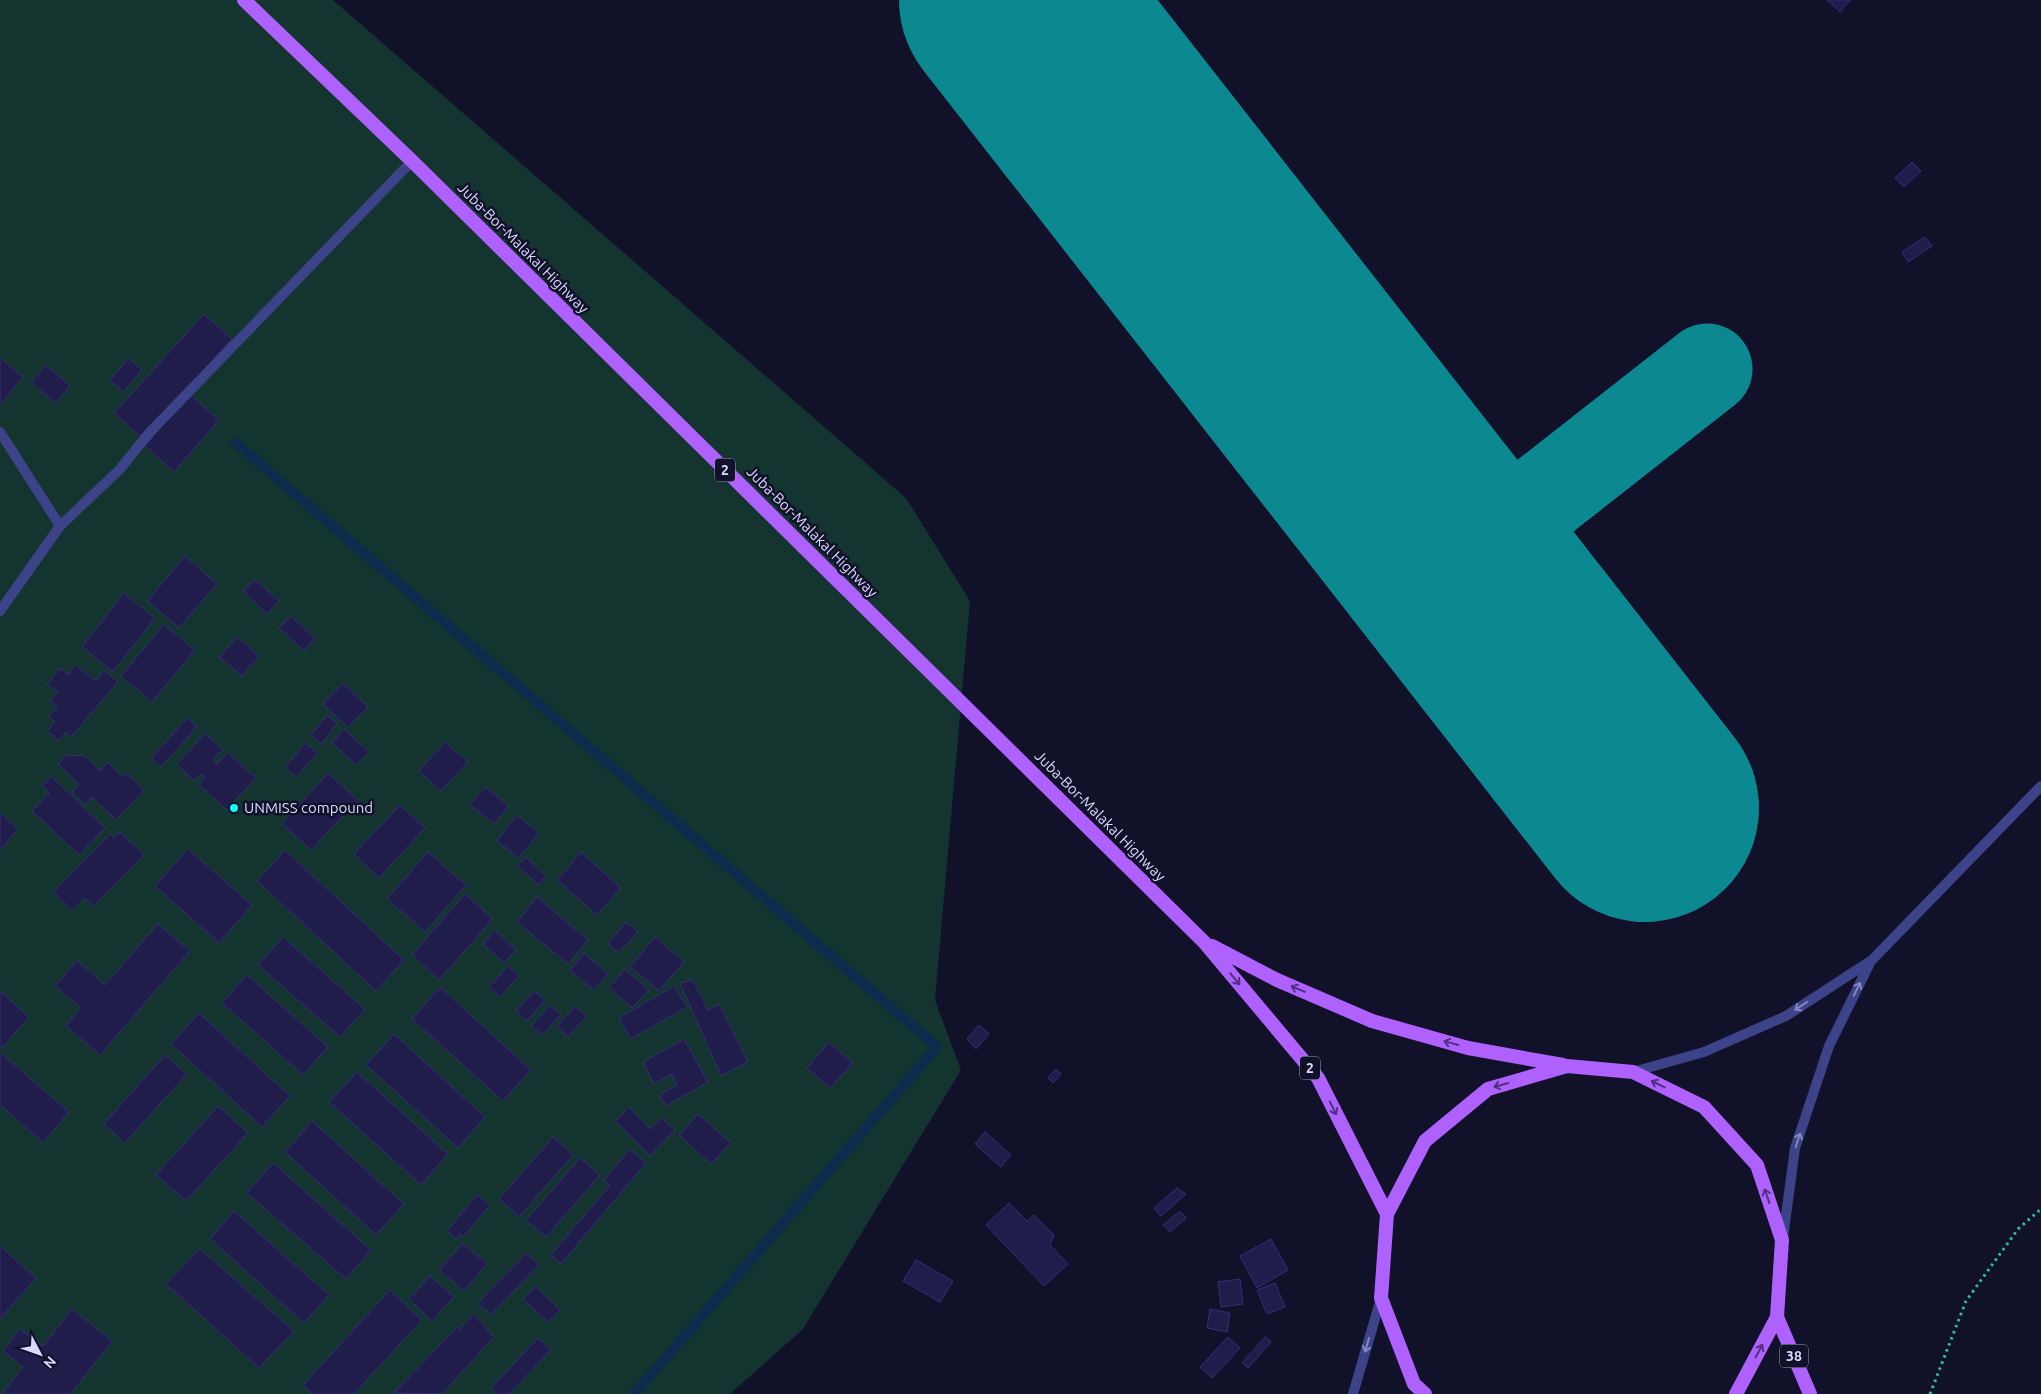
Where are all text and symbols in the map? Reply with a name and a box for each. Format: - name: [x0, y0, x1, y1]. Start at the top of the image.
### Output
- street label: Juba-Bor-Malakal Highway: [455, 179, 592, 316]
- road number: 2: [715, 458, 735, 482]
- street label: Juba-Bor-Malakal Highway: [744, 463, 881, 600]
- street label: Juba-Bor-Malakal Highway: [1032, 747, 1169, 884]
- place label: UNMISS compound: [244, 799, 373, 816]
- marker: UNMISS compound: [228, 802, 240, 814]
- one-way arrow: [1230, 973, 1241, 986]
- one-way arrow: [1852, 982, 1862, 997]
- one-way arrow: [1291, 984, 1306, 994]
- one-way arrow: [1795, 1001, 1809, 1011]
- one-way arrow: [1443, 1038, 1459, 1047]
- road number: 2: [1300, 1056, 1320, 1080]
- one-way arrow: [1651, 1079, 1666, 1088]
- one-way arrow: [1493, 1081, 1509, 1091]
- one-way arrow: [1328, 1101, 1338, 1116]
- one-way arrow: [1793, 1133, 1803, 1149]
- one-way arrow: [1762, 1188, 1771, 1204]
- north arrow: [15, 1329, 65, 1379]
- one-way arrow: [1362, 1337, 1372, 1353]
- one-way arrow: [1755, 1344, 1765, 1359]
- road number: 38: [1780, 1344, 1808, 1368]
- text: N: [40, 1353, 59, 1372]

